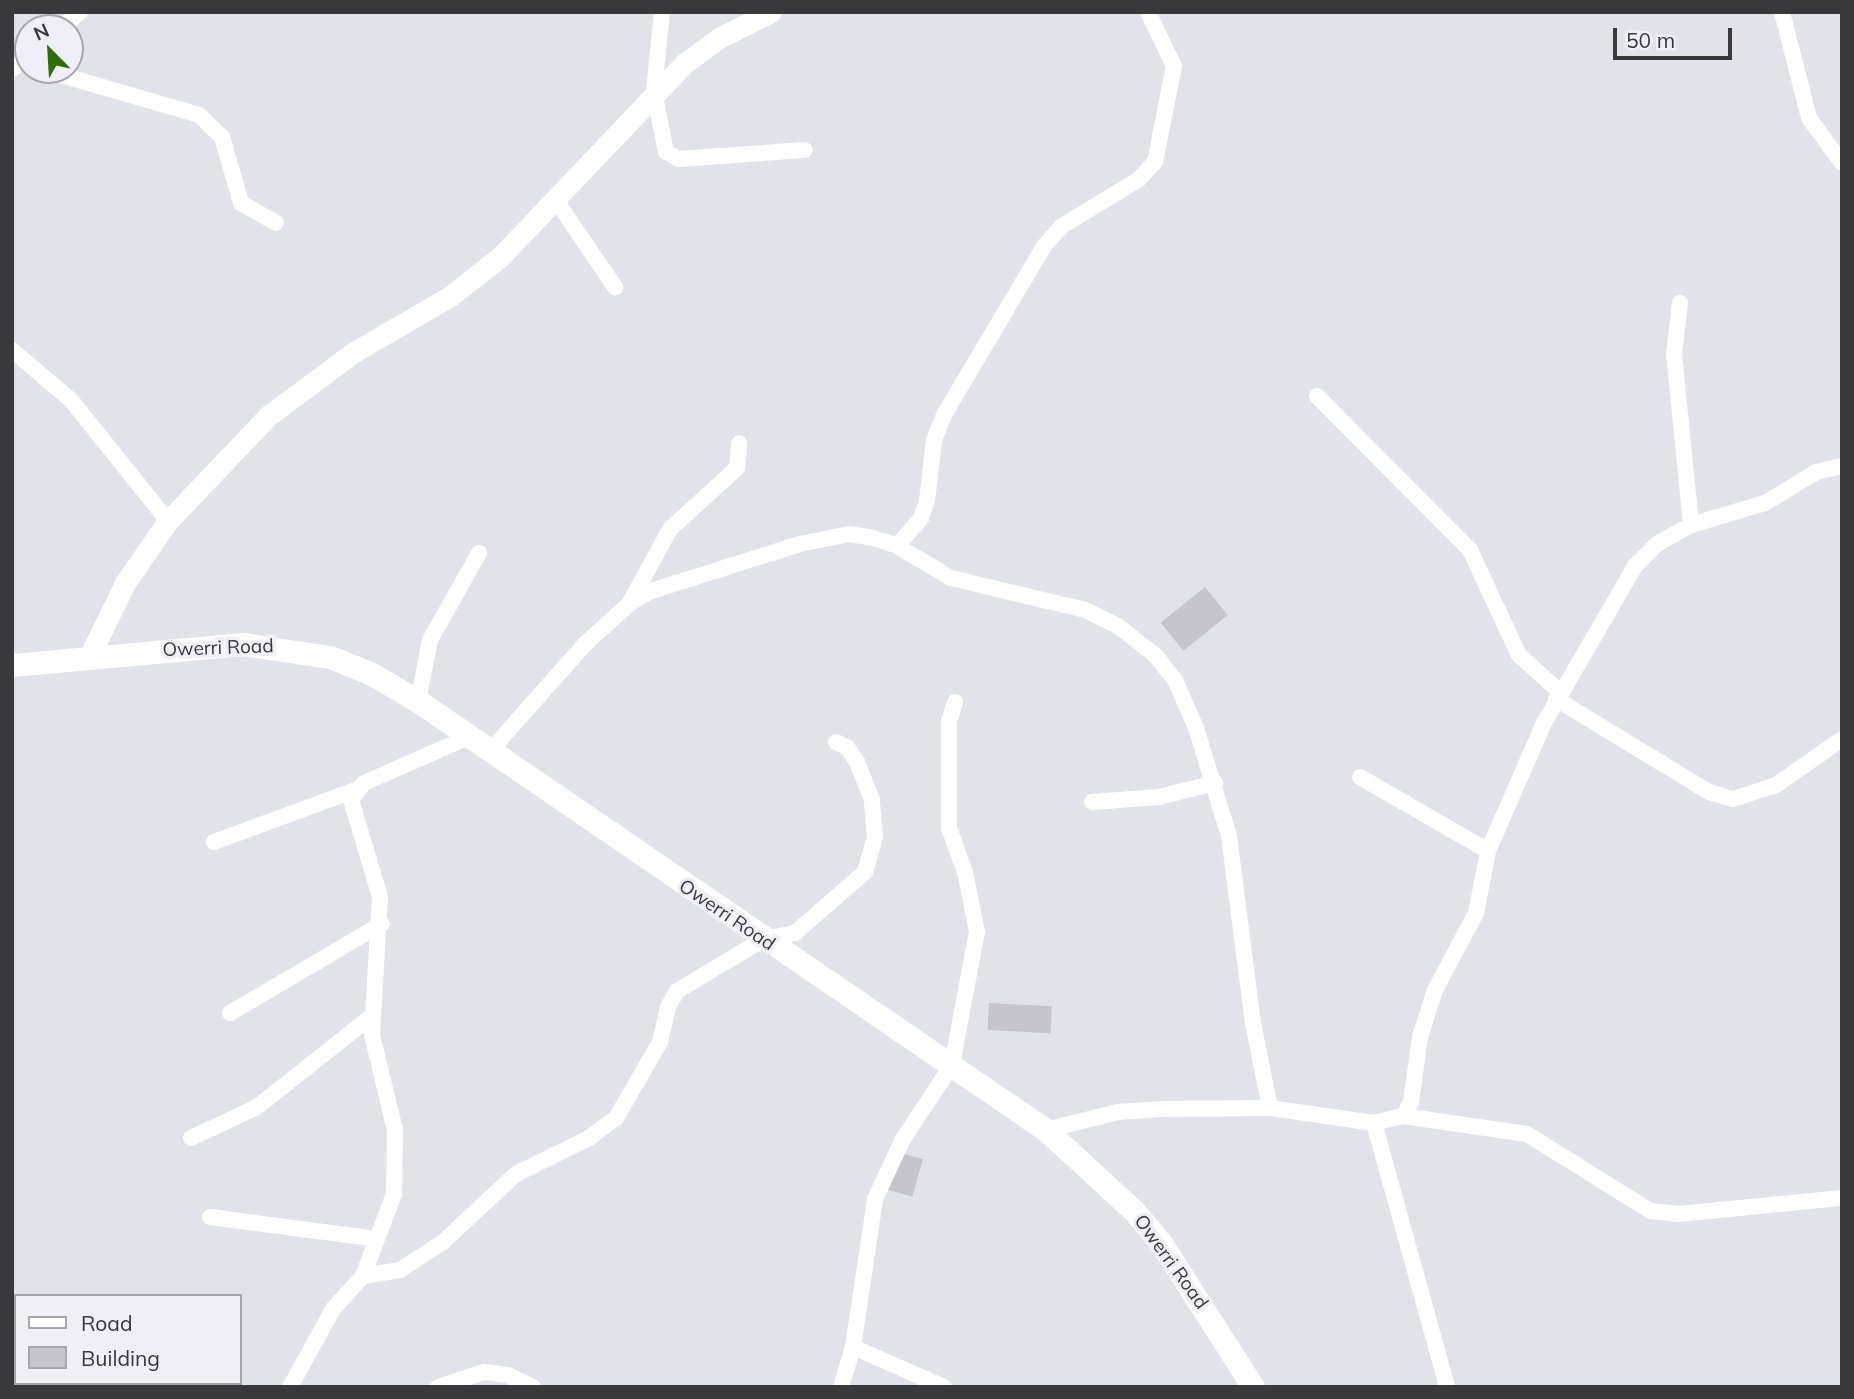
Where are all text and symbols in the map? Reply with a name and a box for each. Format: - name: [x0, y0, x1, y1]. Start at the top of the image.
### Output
- north arrow: [14, 14, 84, 84]
- scale bar: [1616, 14, 1735, 58]
- text: N: [30, 18, 53, 46]
- text: 50 m: [1626, 27, 1675, 53]
- street label: Owerri Road: [162, 635, 274, 661]
- street label: Owerri Road: [675, 874, 779, 956]
- street label: Owerri Road: [1129, 1210, 1213, 1314]
- legend: [14, 1294, 242, 1385]
- text: Road: [81, 1310, 132, 1336]
- text: Building: [81, 1345, 160, 1371]

